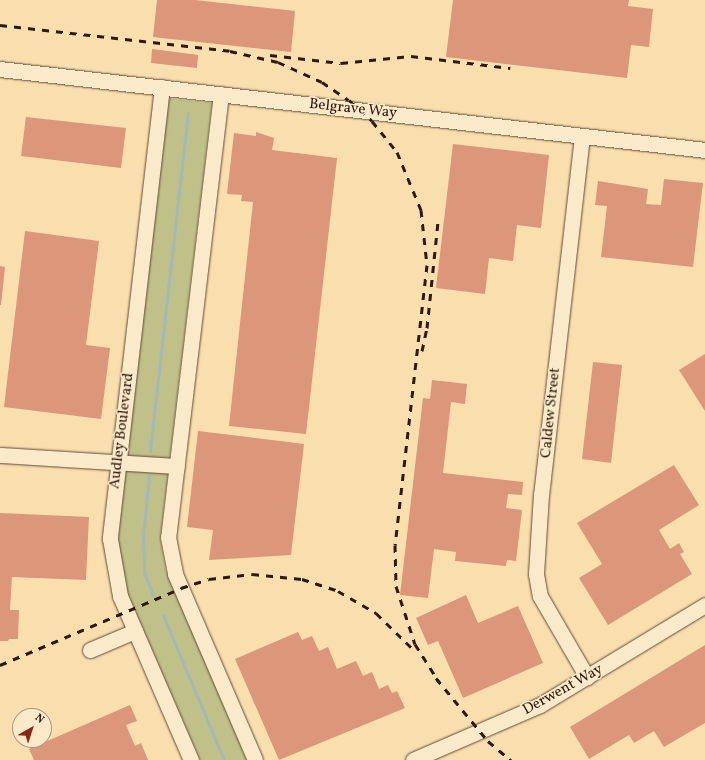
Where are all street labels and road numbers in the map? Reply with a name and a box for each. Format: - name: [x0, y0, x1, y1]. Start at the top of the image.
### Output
- street label: Belgrave Way: [308, 95, 398, 123]
- street label: Caldew Street: [537, 367, 565, 459]
- street label: Audley Boulevard: [106, 372, 138, 490]
- street label: Derwent Way: [520, 660, 606, 720]

